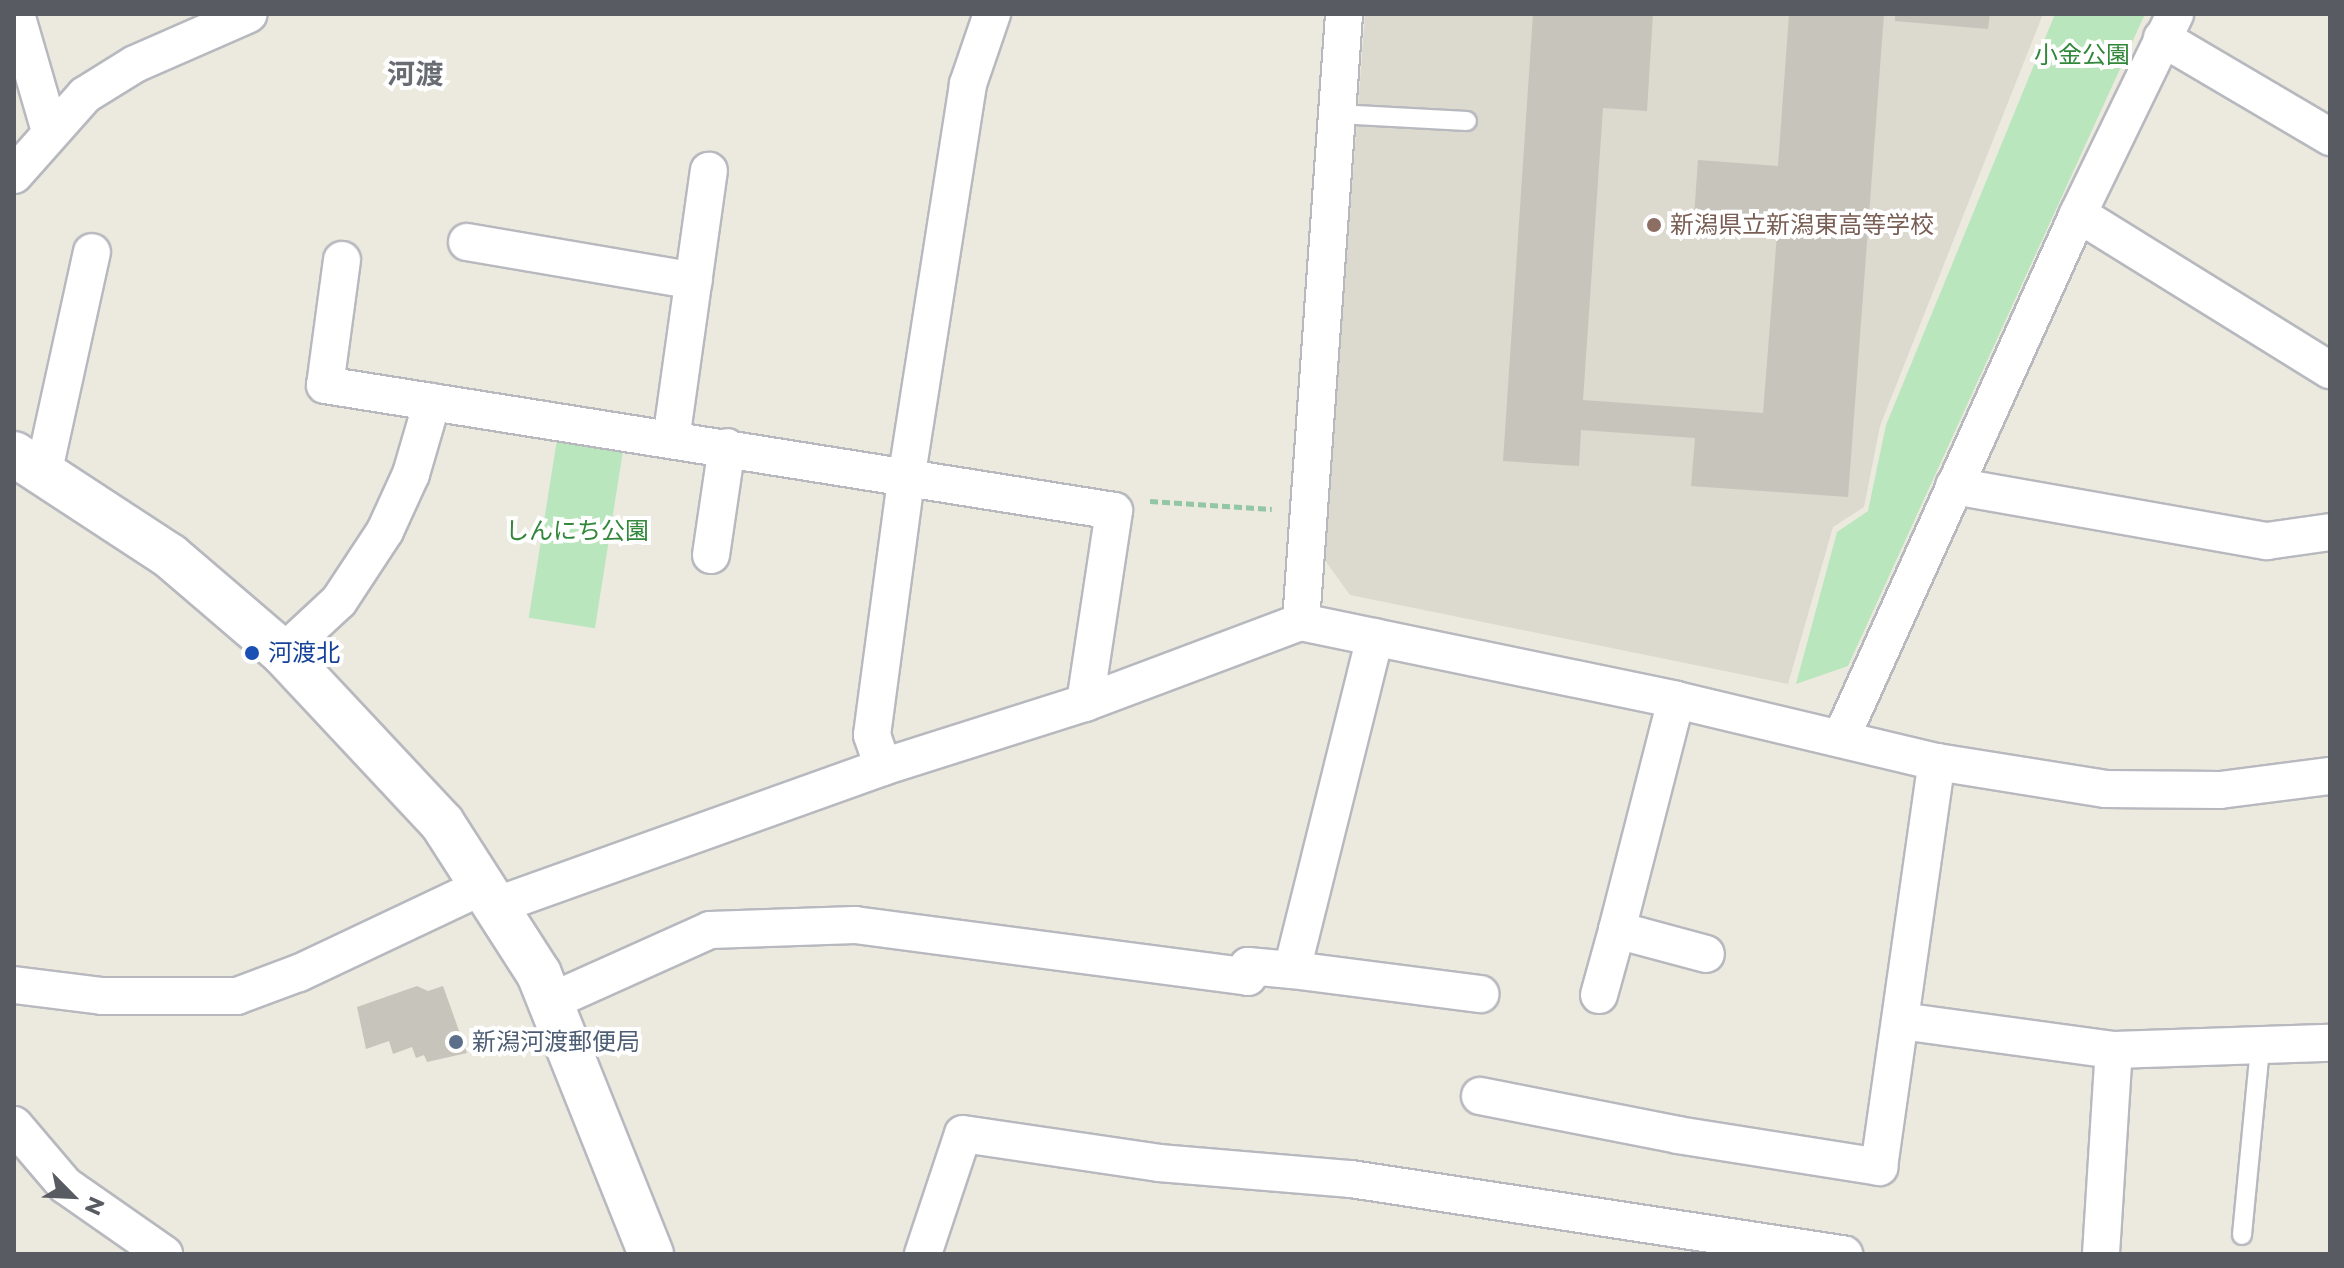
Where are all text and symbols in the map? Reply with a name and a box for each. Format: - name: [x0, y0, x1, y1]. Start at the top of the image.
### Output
- park label: 小金公園: [2034, 41, 2130, 69]
- district label: 河渡: [387, 57, 443, 91]
- place label: 新潟県立新潟東高等学校: [1670, 211, 1934, 239]
- marker: 新潟県立新潟東高等学校: [1645, 216, 1663, 234]
- park label: しんにち公園: [505, 517, 649, 545]
- place label: 河渡北: [268, 639, 340, 667]
- marker: 河渡北: [243, 644, 261, 662]
- place label: 新潟河渡郵便局: [472, 1028, 640, 1056]
- marker: 新潟河渡郵便局: [447, 1033, 465, 1051]
- north arrow: [32, 1156, 112, 1236]
- text: N: [78, 1192, 110, 1220]

